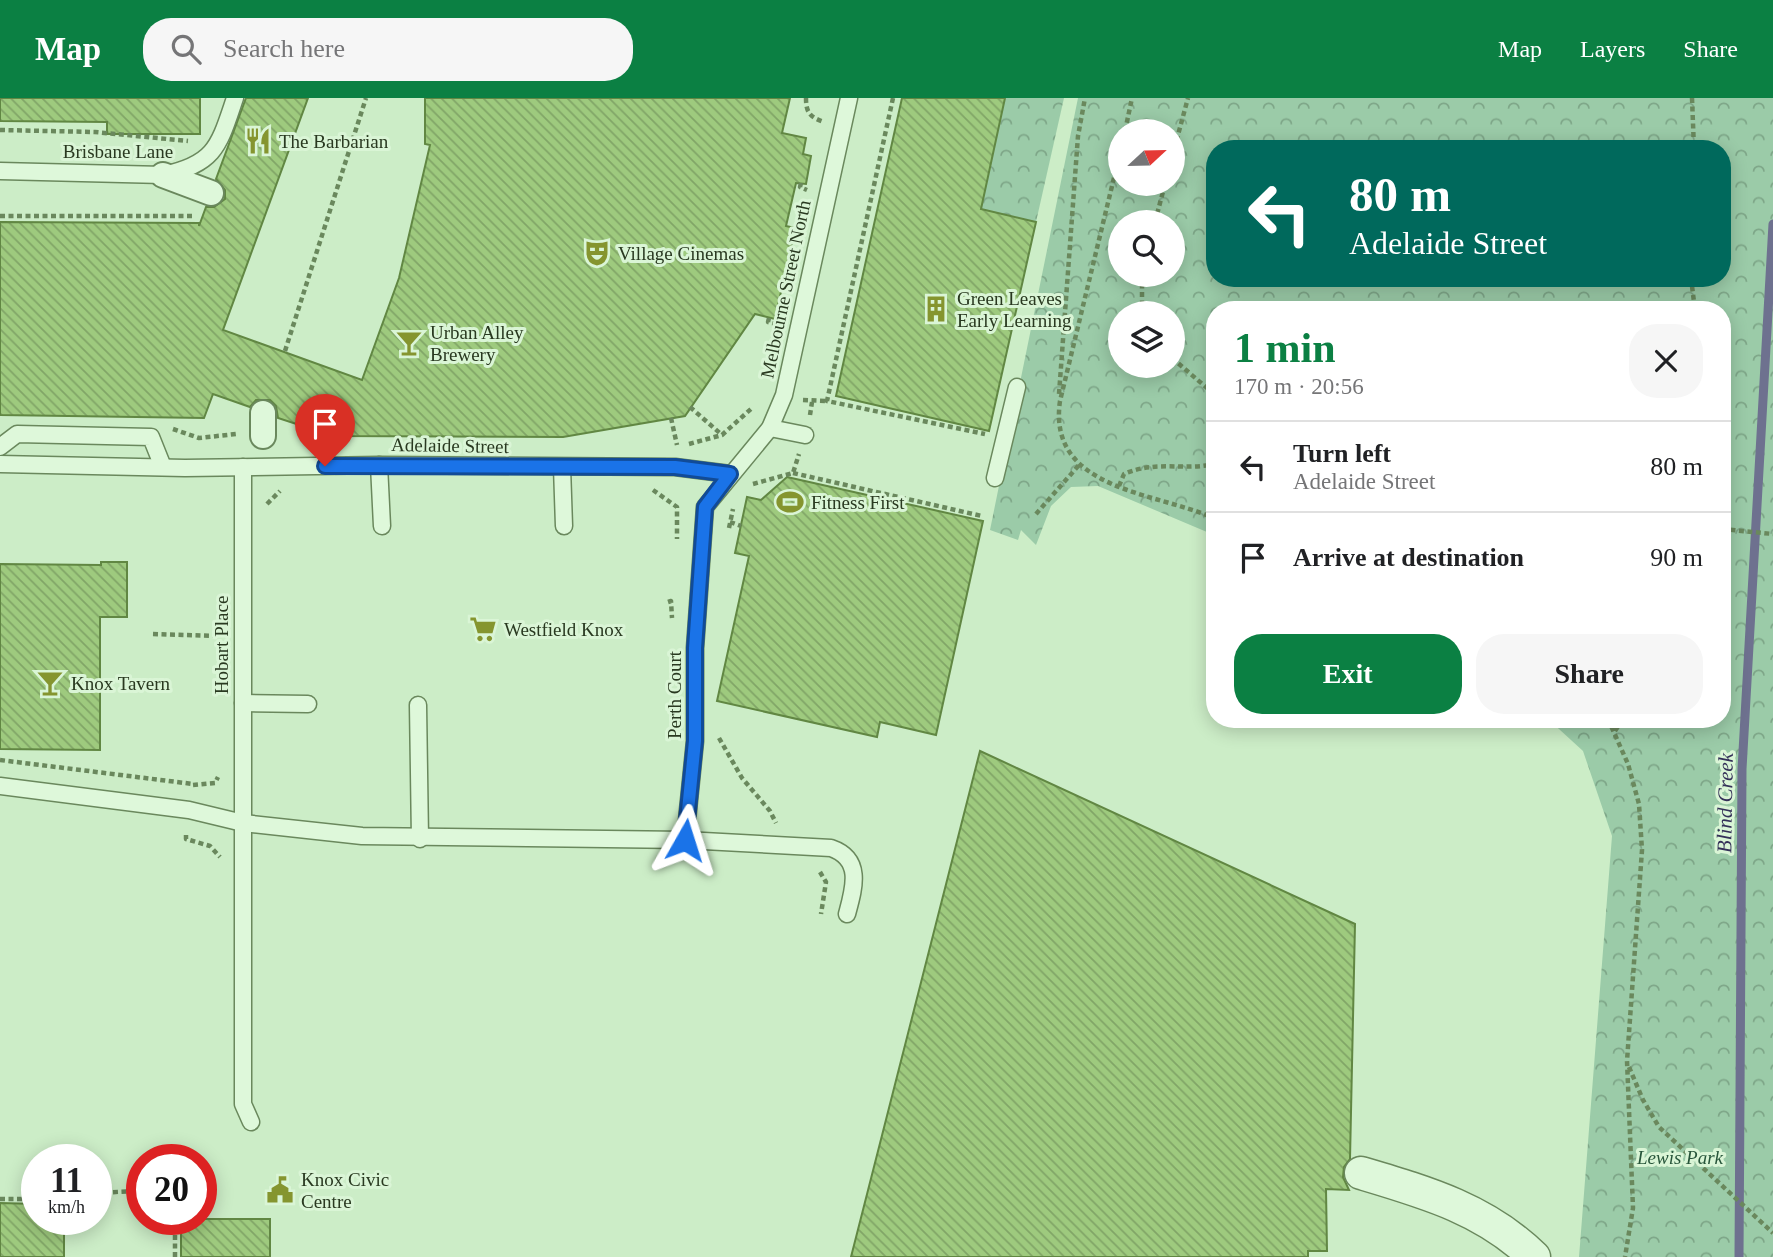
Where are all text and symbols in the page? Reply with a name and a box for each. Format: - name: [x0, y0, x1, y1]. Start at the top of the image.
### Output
- search box: [143, 18, 633, 81]
- icon: search: [167, 30, 205, 68]
- text: Map: [35, 31, 101, 67]
- text: Search here: [223, 34, 345, 63]
- text: Map: [1498, 36, 1542, 62]
- text: Layers: [1580, 36, 1645, 62]
- text: Share: [1683, 36, 1738, 62]
- north arrow: [1108, 119, 1185, 196]
- map controls: [1108, 119, 1185, 378]
- restaurant icon: The Barbarian: [243, 126, 273, 156]
- place label: The Barbarian: [279, 131, 389, 152]
- street label: Brisbane Lane: [63, 141, 173, 162]
- text: 80 m: [1349, 167, 1451, 222]
- icon: left: [1234, 168, 1325, 259]
- street label: Melbourne Street North: [756, 198, 815, 380]
- button: search: [1108, 210, 1185, 287]
- text: Adelaide Street: [1349, 225, 1547, 261]
- theatre icon: Village Cinemas: [582, 238, 612, 268]
- place label: Village Cinemas: [618, 243, 744, 264]
- place label: Green Leaves Early Learning: [957, 288, 1072, 331]
- building icon: Green Leaves Early Learning: [921, 294, 951, 324]
- button: layers: [1108, 301, 1185, 378]
- place label: Urban Alley Brewery: [430, 322, 524, 365]
- button: close: [1629, 324, 1703, 398]
- text: 1 min: [1234, 325, 1336, 371]
- bar icon: Urban Alley Brewery: [394, 328, 424, 358]
- text: 170 m · 20:56: [1234, 374, 1364, 399]
- pin: [295, 394, 355, 466]
- icon: arrive: [306, 405, 344, 443]
- street label: Adelaide Street: [391, 434, 510, 457]
- text: Turn left: [1293, 439, 1391, 468]
- icon: left: [1234, 448, 1272, 486]
- text: 80 m: [1650, 452, 1703, 481]
- text: Adelaide Street: [1293, 469, 1435, 494]
- sports icon: Fitness First: [775, 487, 805, 517]
- place label: Fitness First: [811, 492, 905, 513]
- icon: arrive: [1234, 539, 1272, 577]
- text: Arrive at destination: [1293, 543, 1524, 572]
- text: 90 m: [1650, 543, 1703, 572]
- street label: Hobart Place: [211, 596, 232, 694]
- supermarket icon: Westfield Knox: [468, 614, 498, 644]
- place label: Westfield Knox: [504, 619, 624, 640]
- button: Exit: [1234, 634, 1462, 714]
- button: Share: [1476, 634, 1703, 714]
- street label: Perth Court: [664, 650, 685, 739]
- bar icon: Knox Tavern: [35, 668, 65, 698]
- place label: Knox Tavern: [71, 673, 171, 694]
- water label: Blind Creek: [1712, 752, 1738, 853]
- position arrow: [648, 803, 722, 877]
- speed limit sign: 20: [126, 1144, 217, 1235]
- park label: Lewis Park: [1636, 1147, 1724, 1168]
- text: 11: [50, 1161, 83, 1200]
- place label: Knox Civic Centre: [301, 1169, 389, 1212]
- public building icon: Knox Civic Centre: [265, 1175, 295, 1205]
- text: km/h: [48, 1197, 85, 1217]

